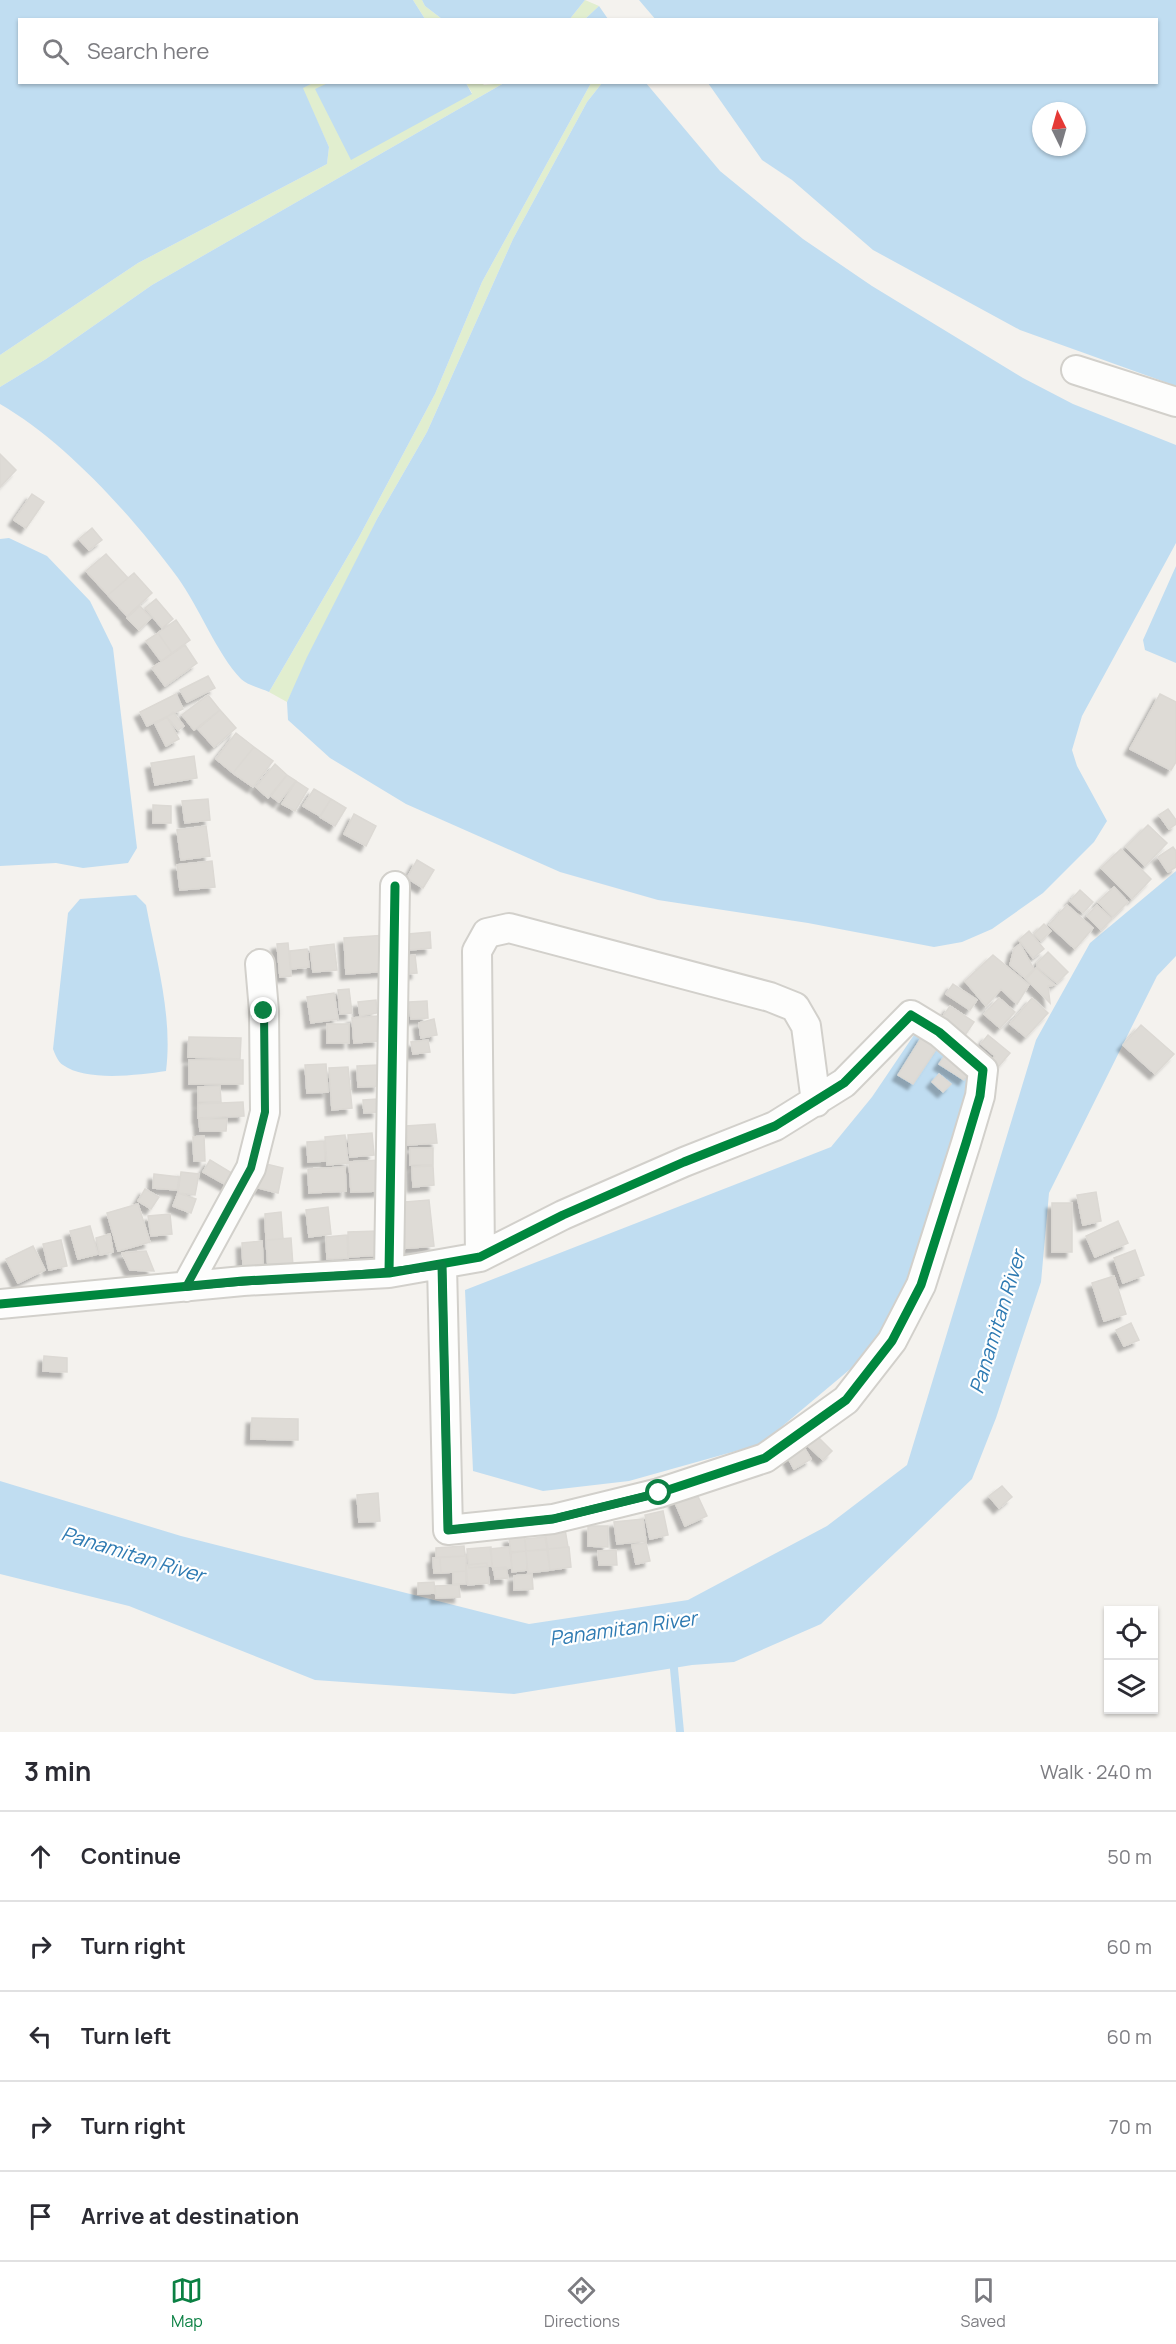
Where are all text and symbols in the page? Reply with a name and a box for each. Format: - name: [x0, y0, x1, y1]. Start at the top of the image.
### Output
- search box: [18, 18, 1158, 84]
- icon: search: [39, 35, 72, 68]
- text: Search here: [87, 36, 209, 66]
- north arrow: [1032, 102, 1086, 156]
- route end: [250, 997, 276, 1023]
- water label: Panamitan River: [962, 1244, 1032, 1397]
- route start: [645, 1479, 671, 1505]
- water label: Panamitan River: [58, 1519, 211, 1589]
- water label: Panamitan River: [548, 1604, 701, 1652]
- map controls: [1104, 1606, 1158, 1714]
- button: locate: [1104, 1606, 1158, 1660]
- button: layers: [1104, 1660, 1158, 1714]
- text: 3 min: [24, 1753, 91, 1789]
- text: Walk · 240 m: [1040, 1758, 1152, 1785]
- icon: ahead: [24, 1840, 57, 1873]
- text: Continue: [81, 1841, 181, 1871]
- text: 50 m: [1107, 1843, 1152, 1870]
- icon: right: [24, 1930, 57, 1963]
- text: Turn right: [81, 1931, 186, 1961]
- text: 60 m: [1106, 1933, 1152, 1960]
- icon: left: [24, 2020, 57, 2053]
- text: Turn left: [81, 2021, 171, 2051]
- text: 60 m: [1106, 2023, 1152, 2050]
- icon: right: [24, 2110, 57, 2143]
- text: Turn right: [81, 2111, 186, 2141]
- text: 70 m: [1109, 2113, 1152, 2140]
- icon: arrive: [24, 2200, 57, 2233]
- text: Arrive at destination: [81, 2201, 299, 2231]
- tab: Map: [170, 2274, 203, 2332]
- tab: Directions: [544, 2274, 620, 2332]
- tab: Saved: [961, 2274, 1006, 2332]

